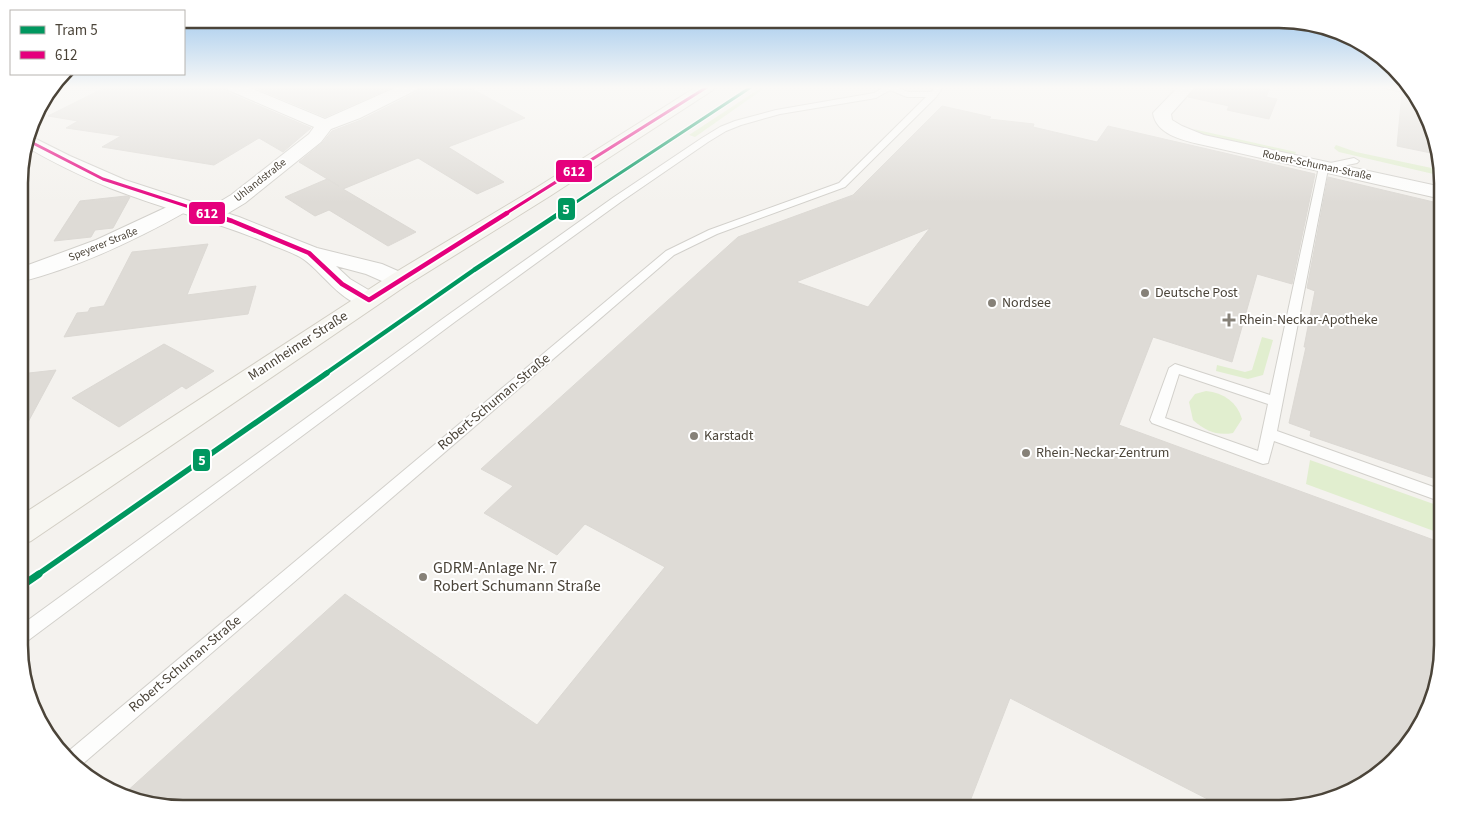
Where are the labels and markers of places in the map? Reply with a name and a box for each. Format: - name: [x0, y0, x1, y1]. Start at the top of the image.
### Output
- place label: Deutsche Post: [1155, 283, 1238, 303]
- marker: Deutsche Post: [1139, 287, 1151, 299]
- place label: Nordsee: [1002, 293, 1051, 313]
- marker: Nordsee: [986, 297, 998, 309]
- place label: Rhein-Neckar-Apotheke: [1239, 310, 1378, 330]
- marker: Rhein-Neckar-Apotheke: [1223, 314, 1235, 326]
- place label: Karstadt: [704, 426, 754, 446]
- marker: Karstadt: [688, 430, 700, 442]
- place label: Rhein-Neckar-Zentrum: [1036, 443, 1169, 463]
- marker: Rhein-Neckar-Zentrum: [1020, 447, 1032, 459]
- place label: GDRM-Anlage Nr. 7 Robert Schumann Straße: [433, 557, 601, 597]
- marker: GDRM-Anlage Nr. 7 Robert Schumann Straße: [417, 571, 429, 583]

